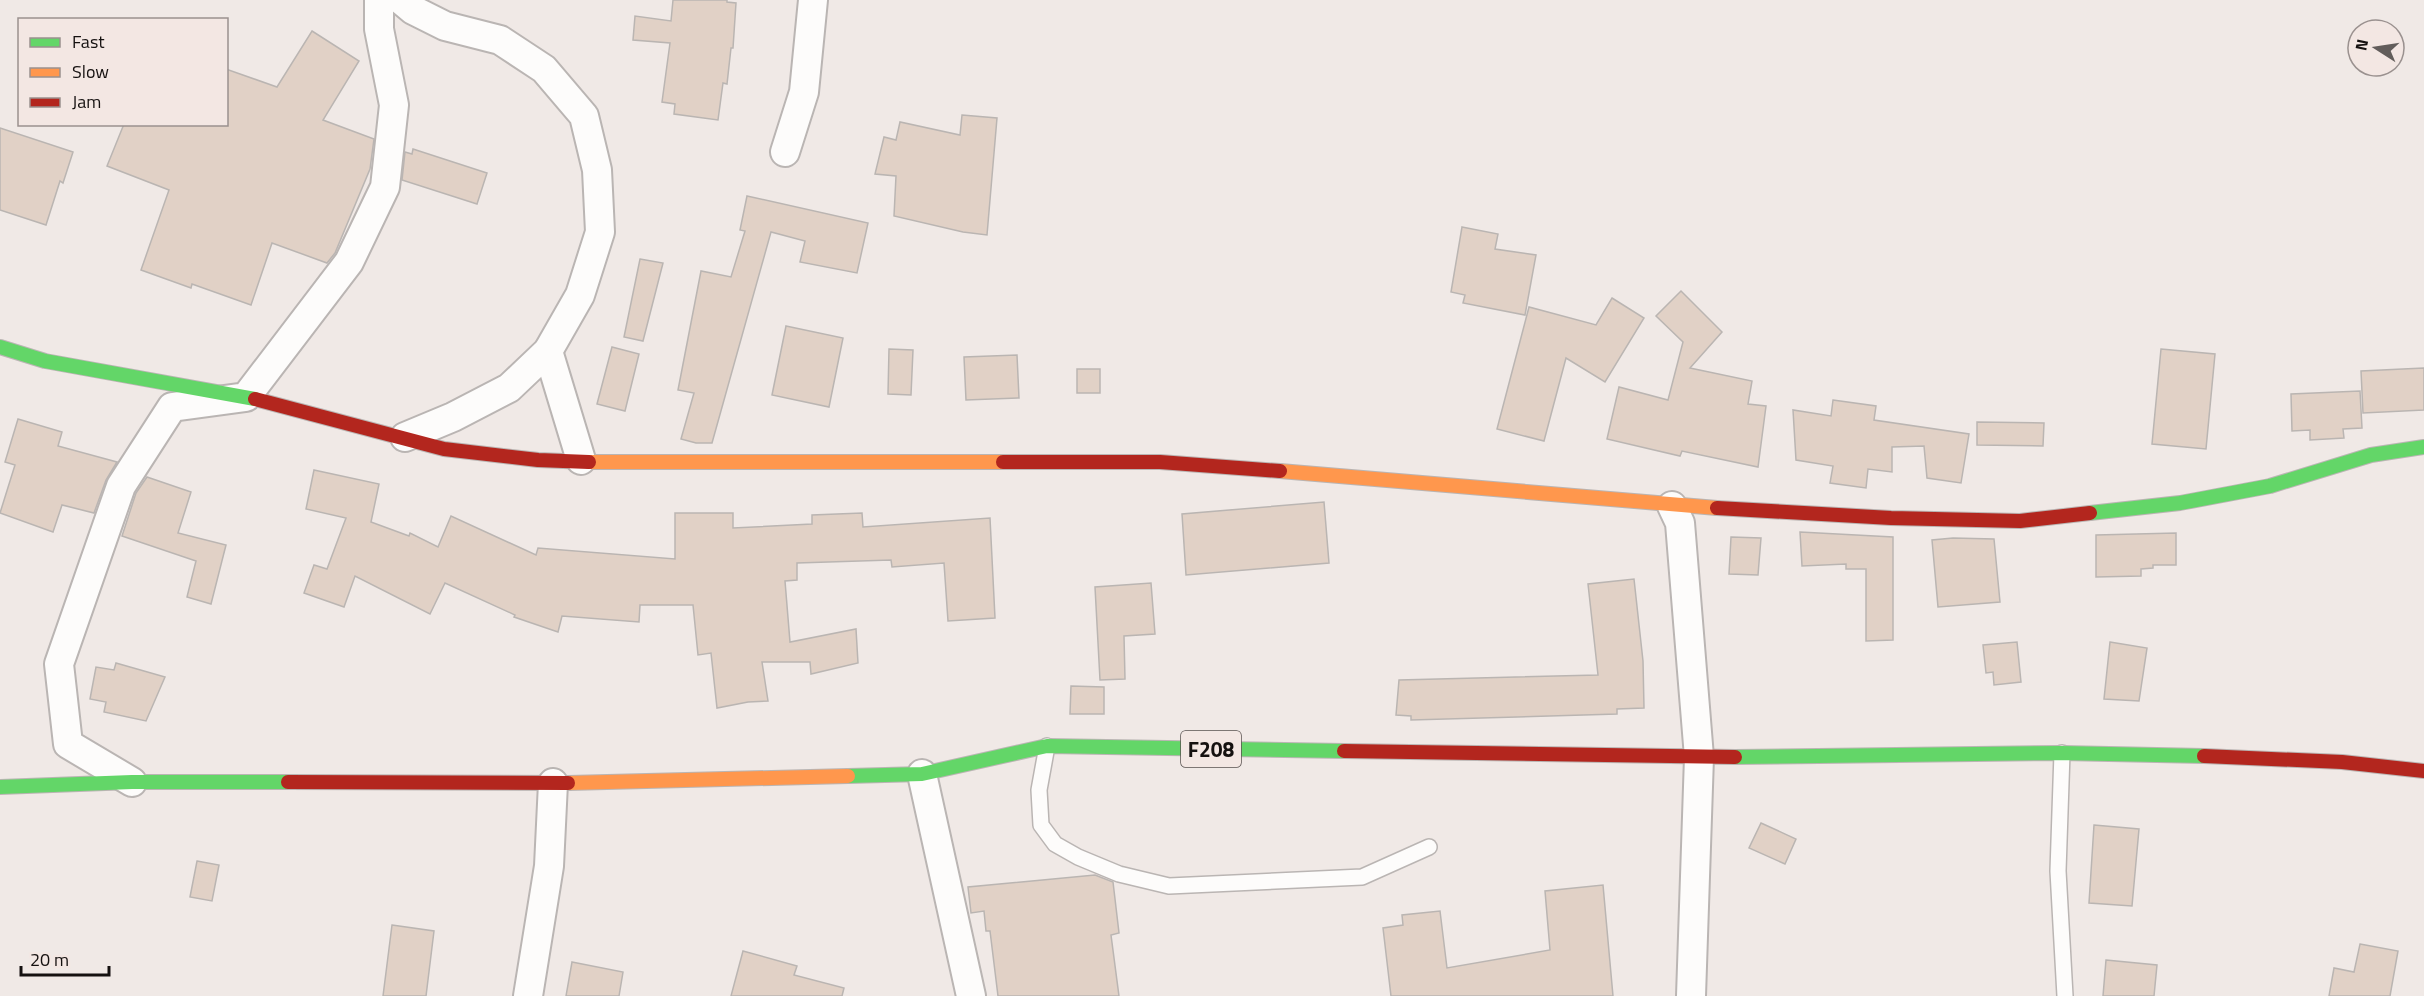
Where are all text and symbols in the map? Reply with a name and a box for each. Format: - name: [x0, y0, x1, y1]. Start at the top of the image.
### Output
- legend: [18, 18, 228, 126]
- north arrow: [2346, 18, 2406, 78]
- text: Fast: [72, 28, 105, 55]
- text: N: [2348, 37, 2374, 53]
- text: Slow: [72, 58, 109, 85]
- text: Jam: [72, 88, 101, 115]
- road number: F208: [1181, 731, 1241, 767]
- scale bar: [21, 939, 110, 977]
- text: 20 m: [30, 946, 69, 973]

